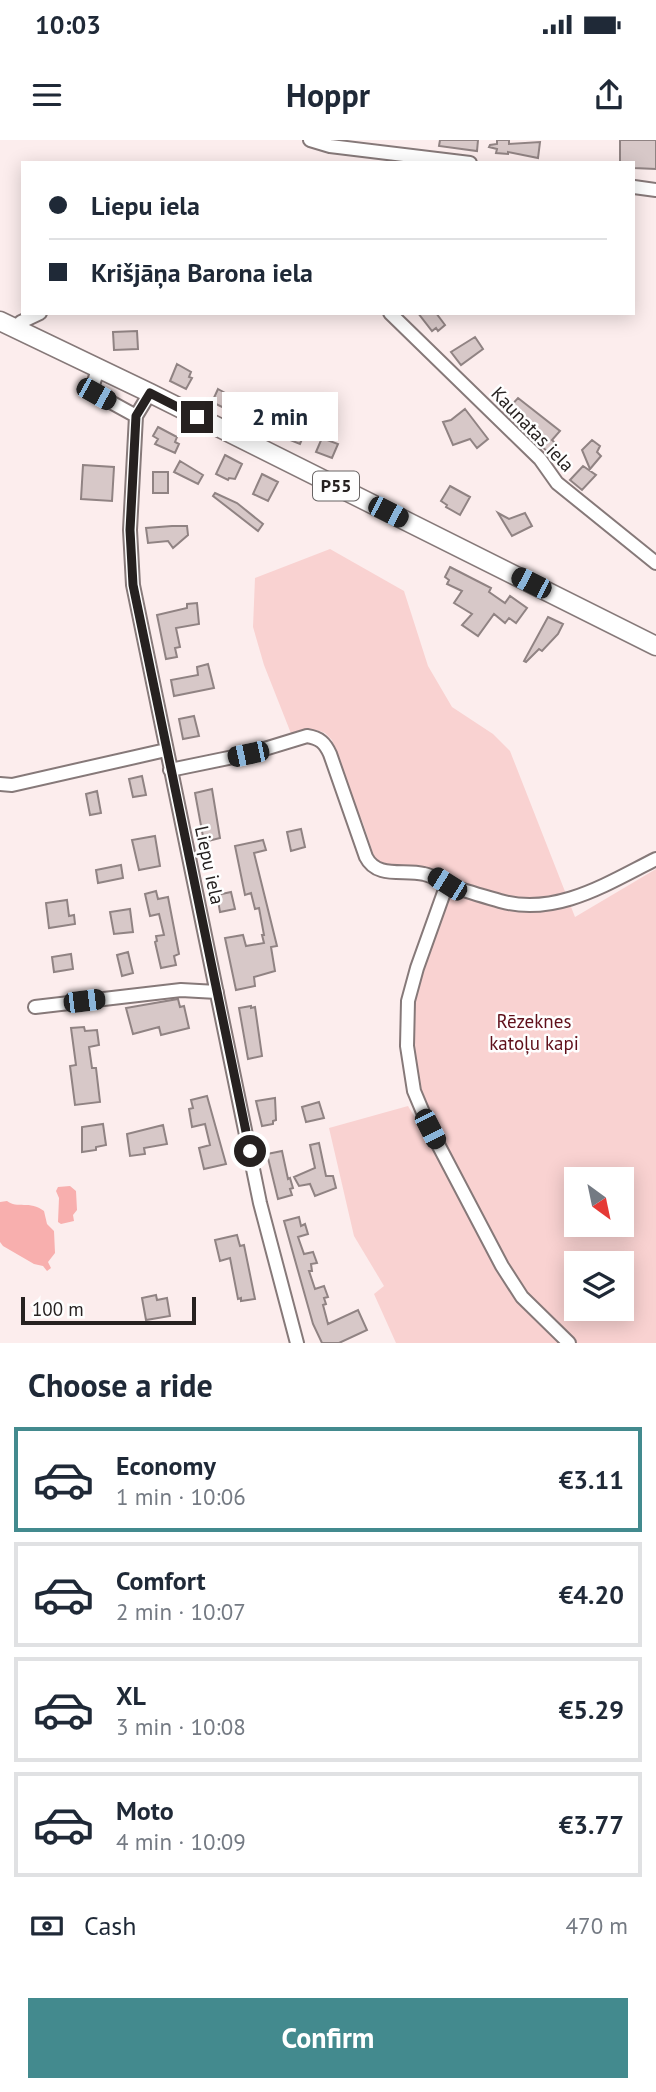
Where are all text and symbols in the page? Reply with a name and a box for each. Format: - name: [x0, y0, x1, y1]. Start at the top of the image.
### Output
- text: 10:03: [35, 8, 101, 41]
- text: Hoppr: [286, 74, 370, 116]
- icon: menu: [28, 76, 66, 114]
- icon: share: [590, 76, 628, 114]
- text: Liepu iela: [91, 189, 200, 222]
- text: Krišjāņa Barona iela: [91, 256, 313, 289]
- car: [73, 375, 120, 413]
- street label: Kaunatas iela: [486, 381, 580, 477]
- callout: 2 min: [222, 392, 337, 442]
- route end: [181, 401, 213, 433]
- text: 2 min: [252, 402, 308, 431]
- road number: P55: [313, 472, 359, 500]
- car: [365, 493, 412, 531]
- car: [508, 564, 555, 602]
- car: [226, 739, 271, 769]
- street label: Liepu iela: [190, 823, 230, 907]
- car: [424, 864, 471, 904]
- car: [62, 988, 107, 1014]
- park label: Rēzeknes katoļu kapi: [489, 1009, 579, 1055]
- car: [412, 1106, 449, 1152]
- route start: [234, 1135, 266, 1167]
- north arrow: [564, 1167, 634, 1237]
- map controls: [564, 1167, 634, 1321]
- button: layers: [564, 1251, 634, 1321]
- scale bar: [21, 1294, 196, 1326]
- text: 100 m: [32, 1297, 84, 1321]
- text: Choose a ride: [28, 1364, 213, 1406]
- icon: car: [32, 1448, 95, 1511]
- text: Economy: [116, 1449, 216, 1482]
- text: €3.11: [559, 1463, 624, 1496]
- text: 1 min · 10:06: [116, 1482, 246, 1511]
- icon: car: [32, 1563, 95, 1626]
- text: Comfort: [116, 1564, 206, 1597]
- text: €4.20: [559, 1578, 624, 1611]
- text: 2 min · 10:07: [116, 1597, 246, 1626]
- icon: car: [32, 1678, 95, 1741]
- text: XL: [116, 1679, 146, 1712]
- text: €5.29: [559, 1693, 624, 1726]
- text: 3 min · 10:08: [116, 1712, 246, 1741]
- icon: car: [32, 1793, 95, 1856]
- text: Moto: [116, 1794, 174, 1827]
- text: €3.77: [559, 1808, 624, 1841]
- text: 4 min · 10:09: [116, 1827, 246, 1856]
- icon: cash: [28, 1907, 66, 1945]
- text: Cash: [84, 1909, 136, 1942]
- text: 470 m: [566, 1911, 628, 1940]
- button: Confirm: [28, 1998, 628, 2078]

